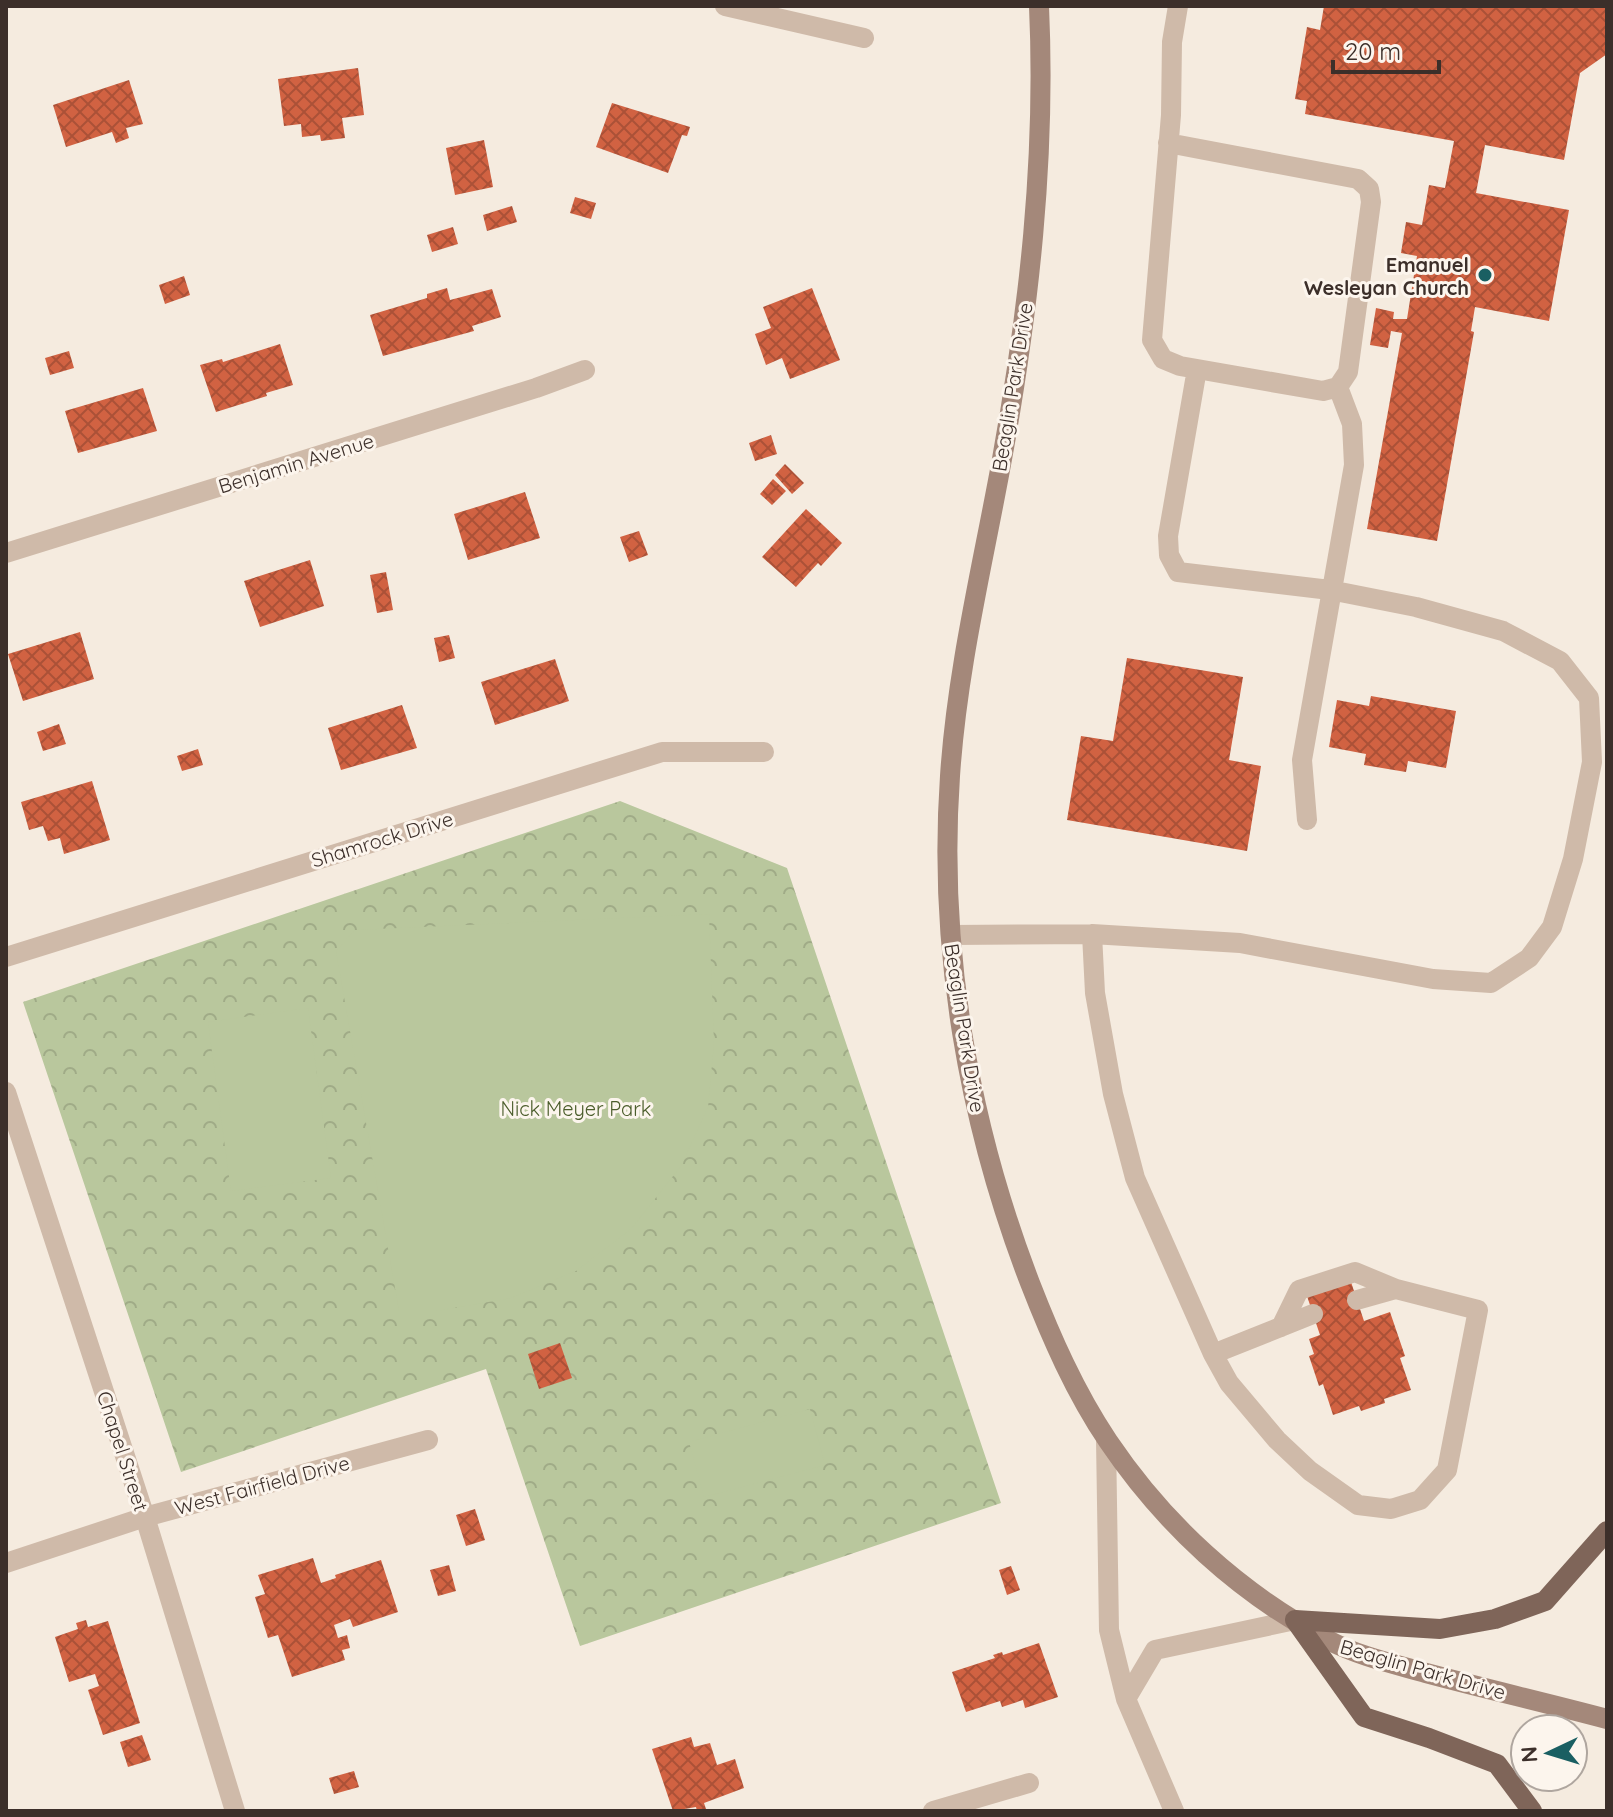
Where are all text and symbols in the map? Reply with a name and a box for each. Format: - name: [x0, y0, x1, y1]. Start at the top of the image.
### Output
- scale bar: [1333, 24, 1439, 74]
- text: 20 m: [1345, 36, 1401, 66]
- place label: Emanuel Wesleyan Church: [1304, 252, 1469, 300]
- marker: Emanuel Wesleyan Church: [1476, 266, 1494, 284]
- street label: Beaglin Park Drive: [986, 301, 1038, 473]
- street label: Benjamin Avenue: [215, 427, 377, 499]
- street label: Shamrock Drive: [308, 806, 456, 872]
- street label: Beaglin Park Drive: [939, 942, 991, 1114]
- park label: Nick Meyer Park: [500, 1096, 652, 1121]
- street label: Chapel Street: [92, 1388, 154, 1514]
- street label: West Fairfield Drive: [172, 1450, 352, 1520]
- street label: Beaglin Park Drive: [1337, 1633, 1509, 1705]
- north arrow: [1509, 1713, 1589, 1793]
- text: N: [1515, 1745, 1544, 1763]

